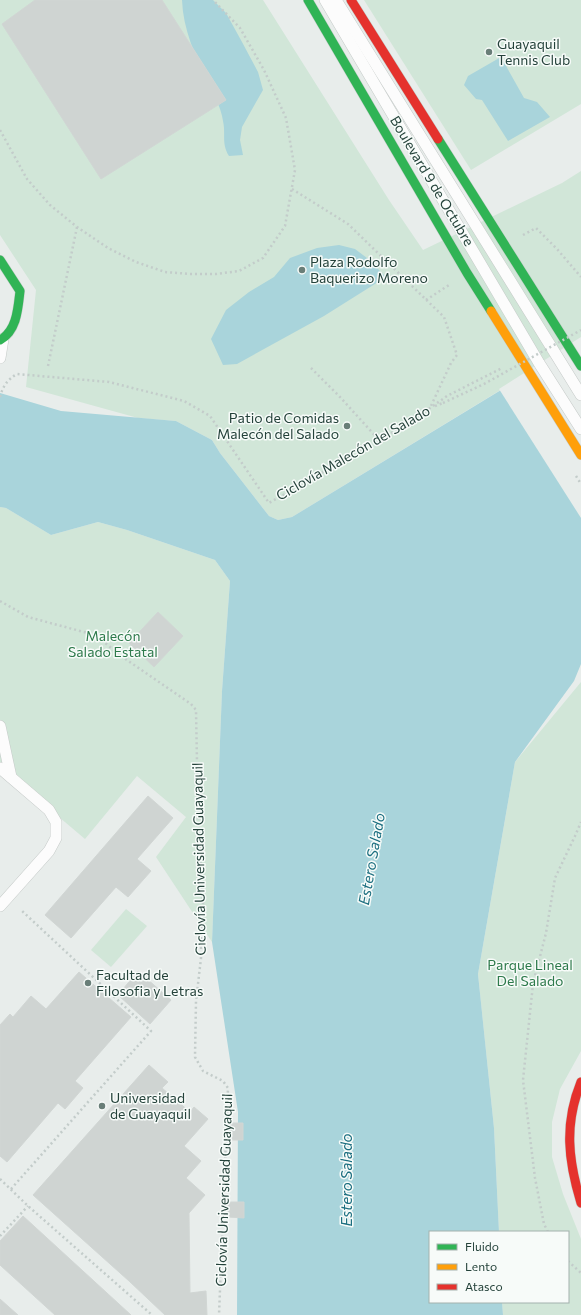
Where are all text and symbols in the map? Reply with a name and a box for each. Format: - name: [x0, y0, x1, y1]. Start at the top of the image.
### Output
- place label: Guayaquil Tennis Club: [497, 35, 570, 68]
- marker: Guayaquil Tennis Club: [484, 47, 494, 57]
- street label: Boulevard 9 de Octubre: [387, 113, 478, 249]
- place label: Plaza Rodolfo Baquerizo Moreno: [310, 253, 428, 286]
- marker: Plaza Rodolfo Baquerizo Moreno: [297, 265, 307, 275]
- street label: Ciclovía Malecón del Salado: [273, 402, 433, 504]
- place label: Patio de Comidas Malecón del Salado: [217, 409, 339, 442]
- marker: Patio de Comidas Malecón del Salado: [342, 421, 352, 431]
- park label: Malecón Salado Estatal: [68, 627, 158, 660]
- street label: Ciclovía Universidad Guayaquil: [188, 762, 209, 956]
- water label: Estero Salado: [354, 811, 388, 906]
- park label: Parque Lineal Del Salado: [487, 956, 573, 989]
- place label: Facultad de Filosofia y Letras: [96, 966, 203, 999]
- marker: Facultad de Filosofia y Letras: [83, 978, 93, 988]
- place label: Universidad de Guayaquil: [110, 1089, 191, 1122]
- street label: Ciclovía Universidad Guayaquil: [212, 1093, 235, 1287]
- marker: Universidad de Guayaquil: [97, 1101, 107, 1111]
- water label: Estero Salado: [337, 1133, 355, 1227]
- legend: [429, 1231, 569, 1303]
- text: Fluido: [465, 1239, 499, 1253]
- text: Lento: [465, 1259, 497, 1273]
- text: Atasco: [465, 1279, 503, 1293]

